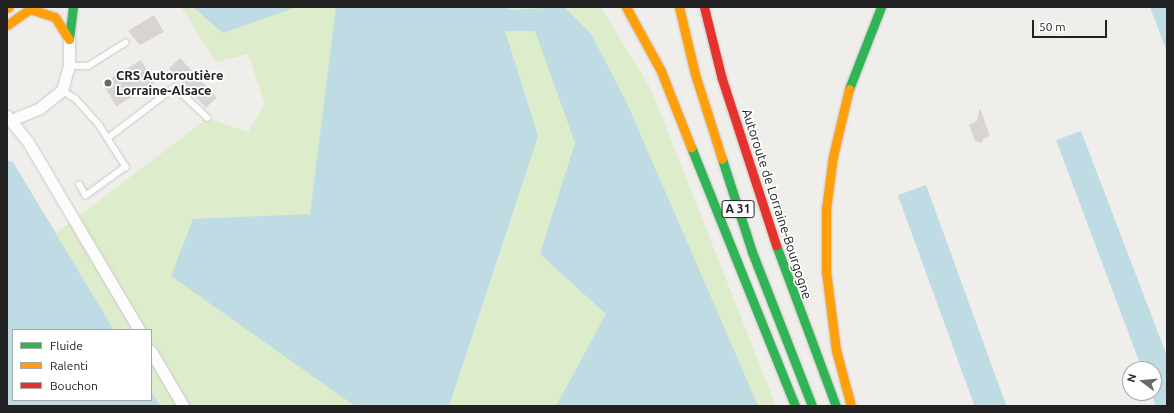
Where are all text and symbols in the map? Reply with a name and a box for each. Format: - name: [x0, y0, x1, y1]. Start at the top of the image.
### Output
- scale bar: [1034, 12, 1109, 38]
- text: 50 m: [1039, 20, 1066, 33]
- place label: CRS Autoroutière Lorraine-Alsace: [116, 68, 223, 99]
- marker: CRS Autoroutière Lorraine-Alsace: [103, 78, 113, 88]
- street label: Autoroute de Lorraine-Bourgogne: [739, 107, 815, 301]
- road number: A 31: [721, 199, 755, 219]
- legend: [12, 329, 152, 401]
- text: Fluide: [50, 339, 83, 352]
- text: Ralenti: [50, 359, 88, 372]
- north arrow: [1122, 361, 1162, 401]
- text: N: [1125, 372, 1138, 384]
- text: Bouchon: [50, 379, 98, 392]

